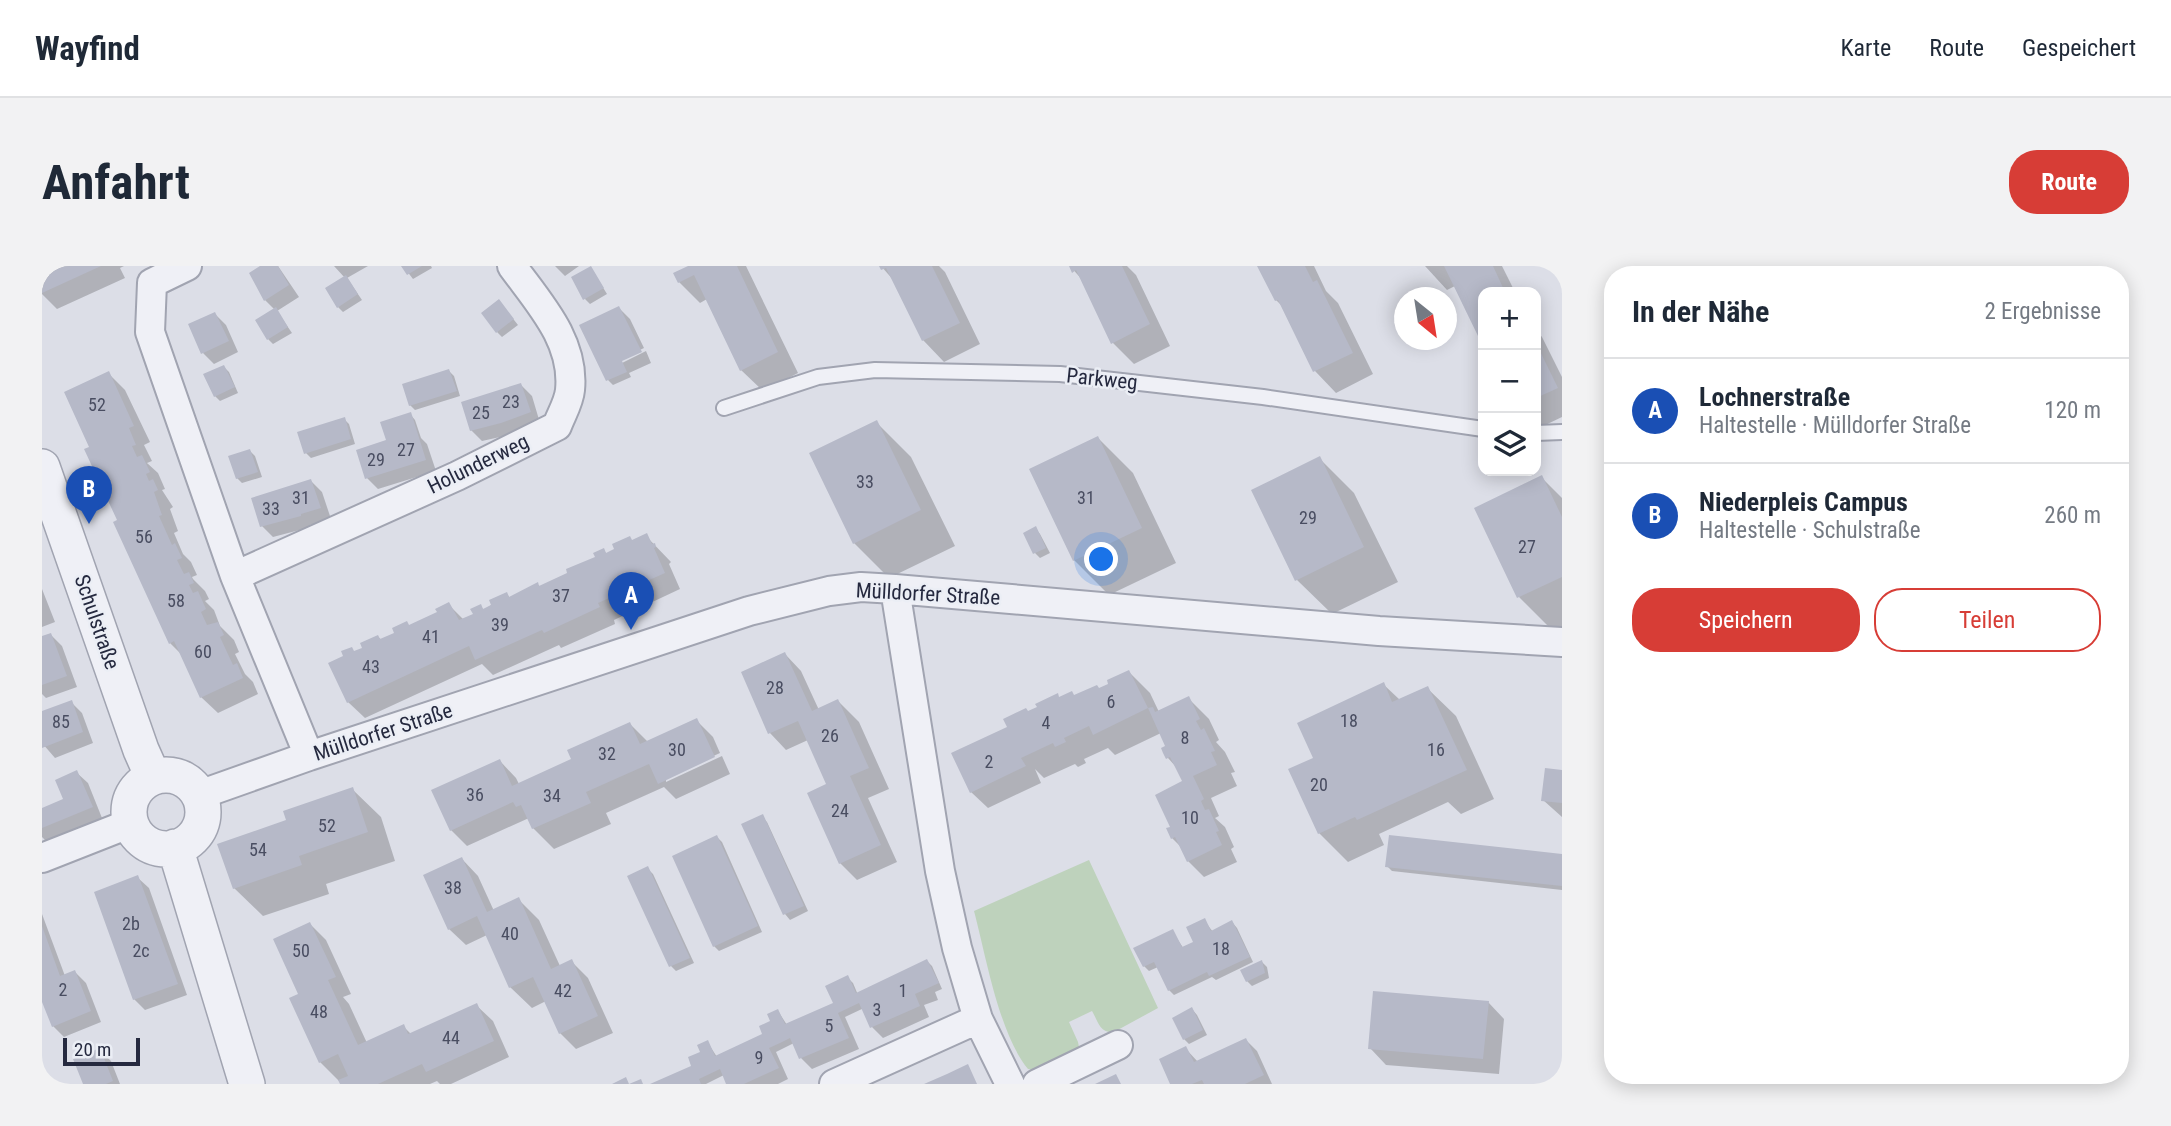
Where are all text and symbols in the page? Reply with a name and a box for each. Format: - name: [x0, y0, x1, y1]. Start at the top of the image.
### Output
- text: Wayfind: [35, 29, 140, 68]
- text: Karte: [1841, 34, 1891, 62]
- text: Route: [1929, 34, 1984, 62]
- text: Gespeichert: [2022, 34, 2136, 62]
- button: Route: [2009, 150, 2129, 214]
- text: Anfahrt: [42, 154, 190, 211]
- north arrow: [1394, 287, 1457, 350]
- map controls: [1478, 287, 1541, 476]
- button: +: [1478, 287, 1541, 350]
- text: In der Nähe: [1632, 294, 1769, 329]
- text: 2 Ergebnisse: [1984, 298, 2101, 325]
- button: −: [1478, 350, 1541, 413]
- street label: Parkweg: [1065, 363, 1139, 395]
- text: Lochnerstraße: [1699, 382, 1850, 412]
- house number: 23: [502, 391, 520, 412]
- house number: 52: [88, 394, 106, 415]
- text: A: [1648, 397, 1662, 424]
- text: 120 m: [2044, 397, 2101, 424]
- house number: 25: [472, 402, 490, 423]
- text: Haltestelle · Mülldorfer Straße: [1699, 412, 1971, 439]
- button: layers: [1478, 413, 1541, 476]
- street label: Holunderweg: [424, 429, 532, 499]
- house number: 27: [397, 439, 415, 460]
- house number: 29: [367, 449, 385, 470]
- pin: B: [66, 466, 112, 524]
- house number: 33: [856, 471, 874, 492]
- house number: 31: [292, 487, 310, 508]
- house number: 31: [1077, 487, 1095, 508]
- text: Niederpleis Campus: [1699, 487, 1908, 517]
- house number: 33: [262, 498, 280, 519]
- text: B: [1649, 502, 1661, 529]
- text: 260 m: [2044, 502, 2101, 529]
- house number: 29: [1299, 507, 1317, 528]
- text: Haltestelle · Schulstraße: [1699, 517, 1920, 544]
- house number: 56: [135, 526, 153, 547]
- house number: 27: [1518, 536, 1536, 557]
- your location: [1084, 542, 1118, 576]
- street label: Schulstraße: [70, 572, 124, 673]
- pin: A: [608, 572, 654, 630]
- street label: Mülldorfer Straße: [855, 578, 1001, 610]
- house number: 37: [552, 585, 570, 606]
- button: Speichern: [1632, 588, 1860, 652]
- button: Teilen: [1874, 588, 2101, 652]
- house number: 58: [167, 590, 185, 611]
- house number: 39: [491, 614, 509, 635]
- house number: 41: [422, 626, 440, 647]
- house number: 60: [194, 641, 212, 662]
- house number: 43: [362, 656, 380, 677]
- house number: 28: [766, 677, 784, 698]
- house number: 6: [1107, 691, 1115, 712]
- street label: Mülldorfer Straße: [311, 698, 456, 766]
- house number: 18: [1340, 710, 1358, 731]
- house number: 85: [52, 711, 70, 732]
- house number: 4: [1042, 712, 1051, 733]
- house number: 26: [821, 725, 839, 746]
- house number: 8: [1181, 727, 1189, 748]
- house number: 30: [668, 739, 686, 760]
- house number: 16: [1427, 739, 1445, 760]
- house number: 32: [598, 743, 616, 764]
- house number: 2: [985, 751, 994, 772]
- house number: 20: [1310, 774, 1328, 795]
- house number: 36: [466, 784, 484, 805]
- house number: 34: [543, 785, 561, 806]
- house number: 24: [831, 800, 849, 821]
- house number: 10: [1181, 807, 1199, 828]
- house number: 52: [318, 815, 336, 836]
- house number: 54: [249, 839, 267, 860]
- house number: 38: [444, 877, 462, 898]
- house number: 2b: [122, 913, 140, 934]
- house number: 40: [501, 923, 519, 944]
- house number: 18: [1212, 938, 1230, 959]
- house number: 2c: [132, 940, 150, 961]
- house number: 50: [292, 940, 310, 961]
- house number: 2: [59, 979, 68, 1000]
- house number: 42: [554, 980, 572, 1001]
- house number: 1: [899, 980, 907, 1001]
- house number: 3: [873, 999, 881, 1020]
- house number: 48: [310, 1001, 328, 1022]
- house number: 5: [825, 1015, 834, 1036]
- house number: 44: [442, 1027, 460, 1048]
- scale bar: [63, 1035, 140, 1067]
- text: 20 m: [74, 1038, 111, 1061]
- house number: 9: [755, 1047, 763, 1068]

